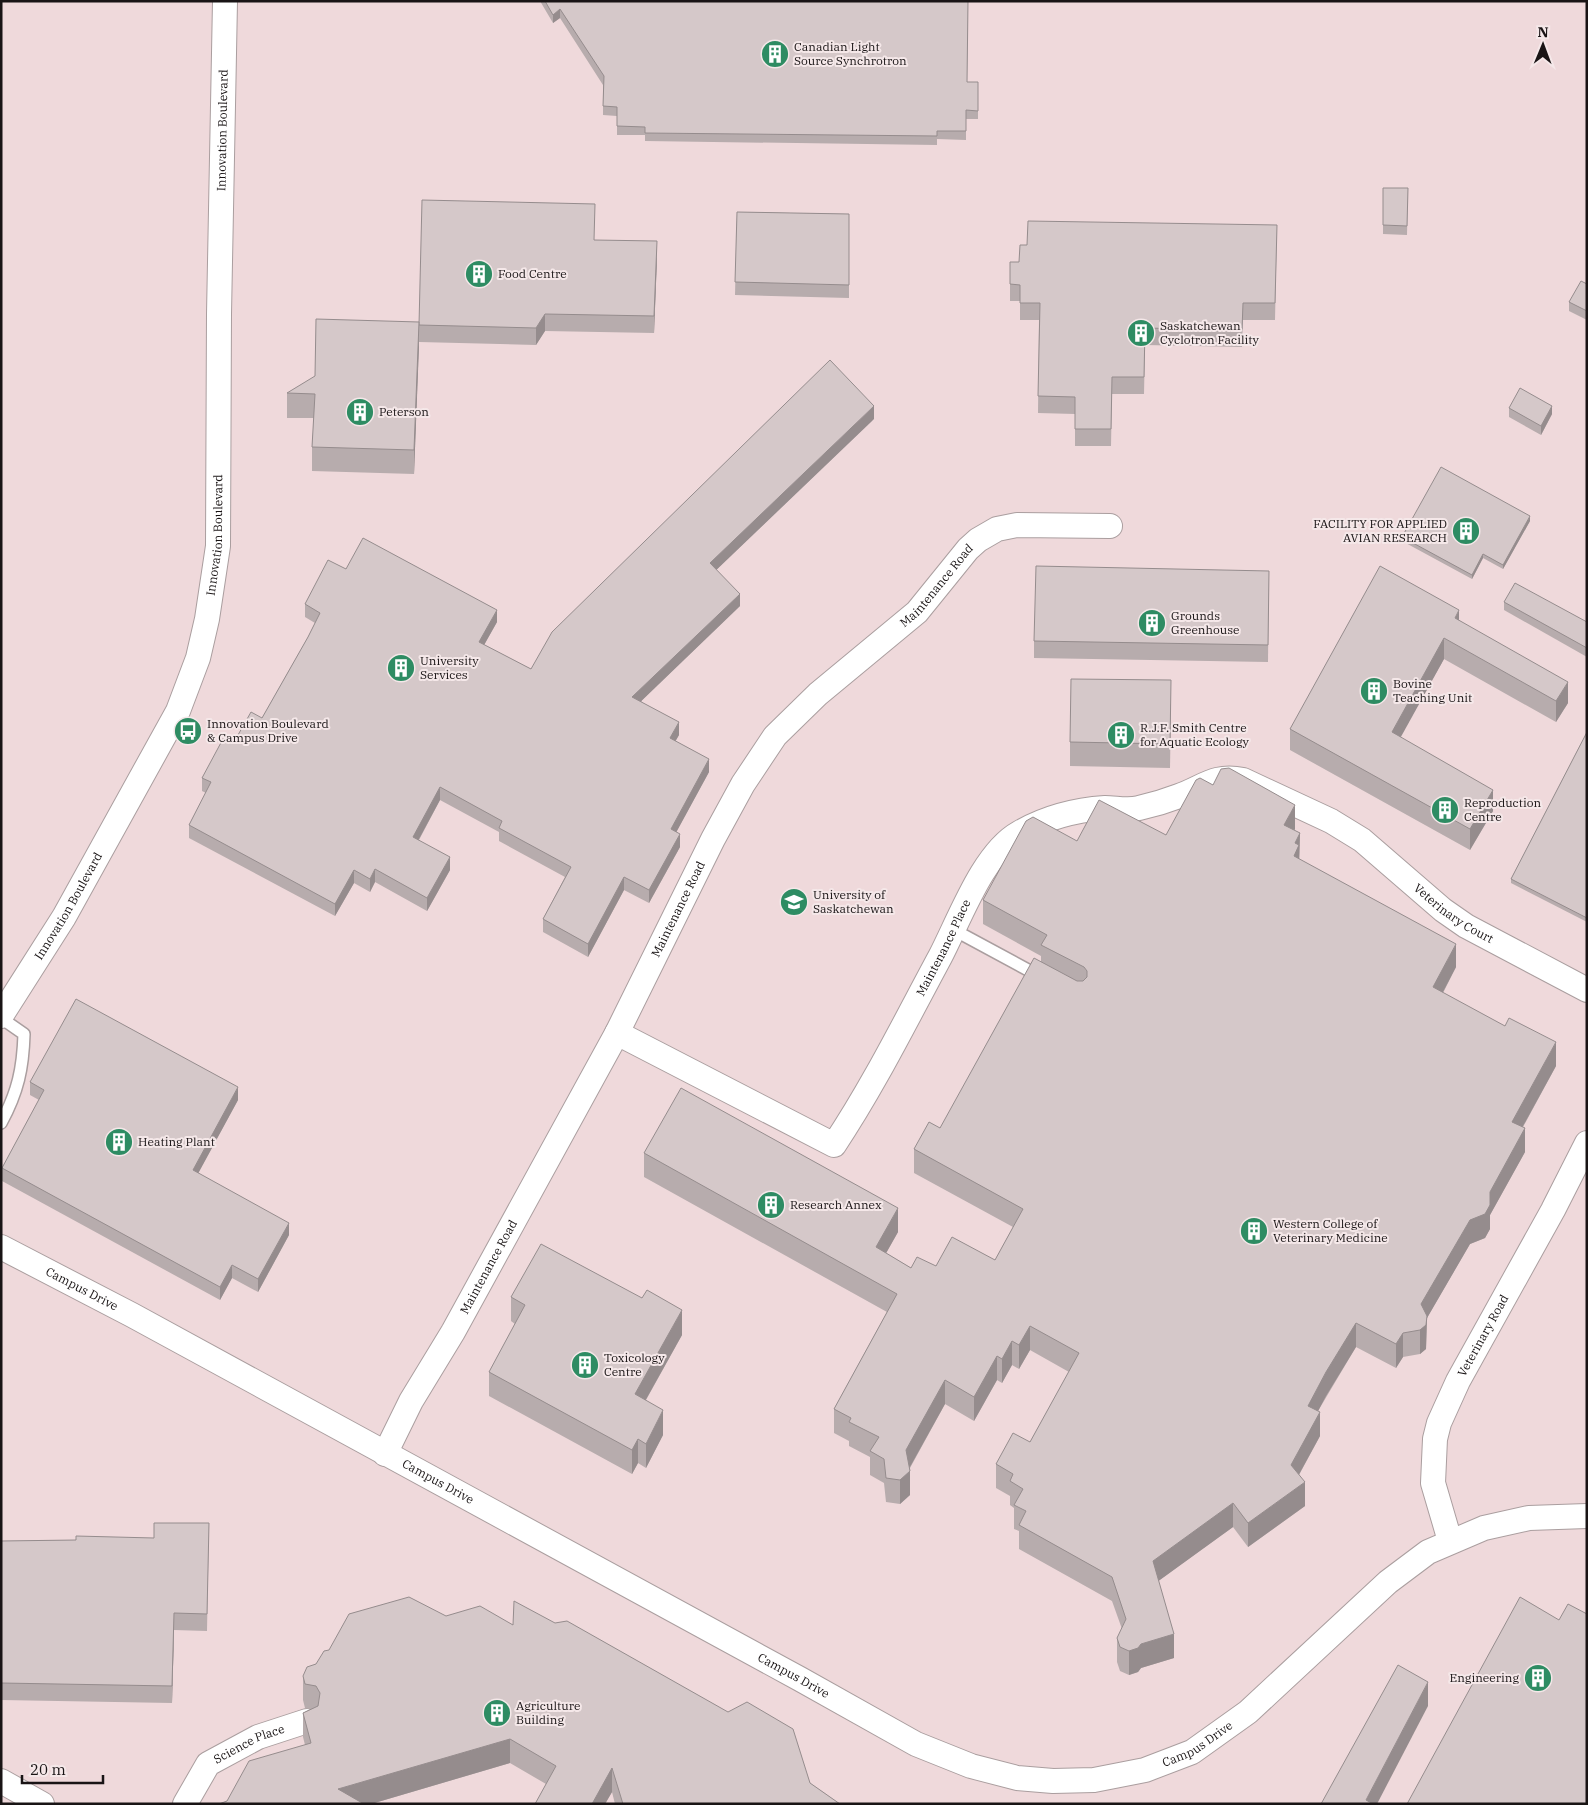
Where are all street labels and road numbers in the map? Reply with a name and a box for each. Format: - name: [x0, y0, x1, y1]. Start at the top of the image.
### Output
- street label: Innovation Boulevard: [213, 69, 231, 191]
- street label: Innovation Boulevard: [203, 474, 225, 597]
- street label: Maintenance Road: [897, 540, 976, 630]
- street label: Innovation Boulevard: [31, 850, 105, 962]
- street label: Maintenance Road: [648, 859, 708, 959]
- street label: Veterinary Court: [1411, 880, 1496, 946]
- street label: Maintenance Place: [913, 897, 974, 999]
- street label: Maintenance Road: [456, 1217, 520, 1316]
- street label: Campus Drive: [43, 1264, 121, 1313]
- street label: Veterinary Road: [1454, 1292, 1512, 1379]
- street label: Campus Drive: [400, 1456, 477, 1507]
- street label: Campus Drive: [755, 1649, 832, 1701]
- street label: Campus Drive: [1160, 1717, 1235, 1770]
- street label: Science Place: [211, 1721, 286, 1767]

